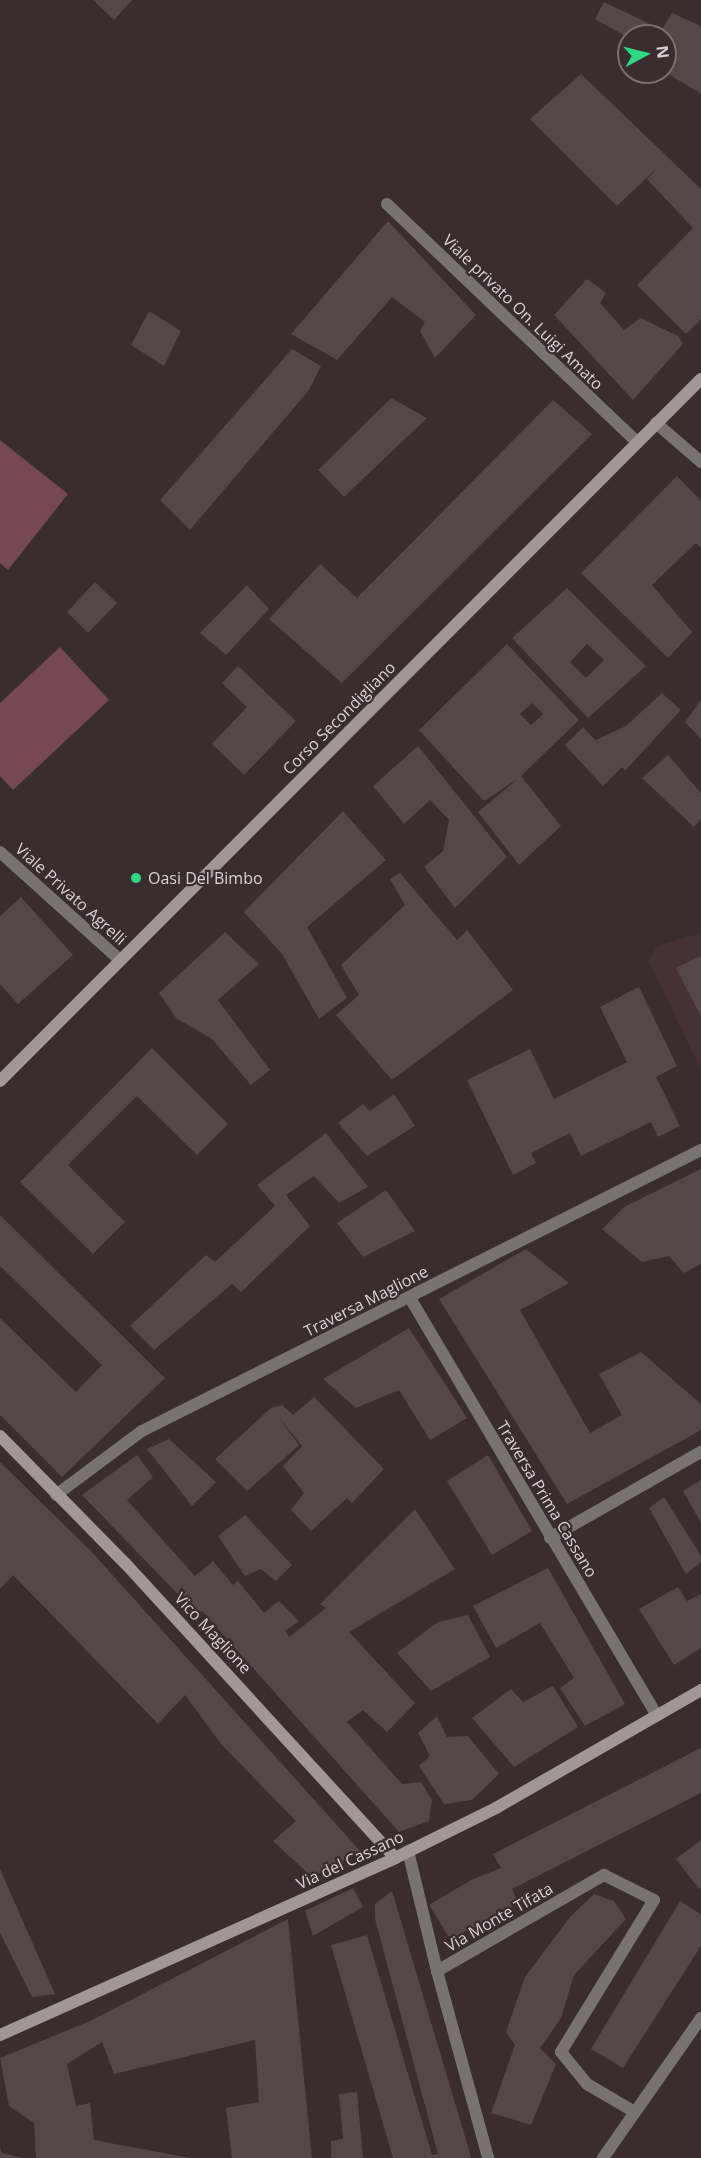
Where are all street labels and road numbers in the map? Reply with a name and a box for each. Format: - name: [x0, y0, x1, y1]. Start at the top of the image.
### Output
- street label: Viale privato On. Luigi Amato: [439, 230, 607, 394]
- street label: Corso Secondigliano: [279, 658, 399, 778]
- street label: Viale Privato Agrelli: [12, 839, 130, 949]
- street label: Traversa Maglione: [301, 1261, 431, 1341]
- street label: Traversa Prima Cassano: [493, 1417, 601, 1581]
- street label: Vico Maglione: [171, 1589, 255, 1677]
- street label: Via del Cassano: [293, 1827, 407, 1893]
- street label: Via Monte Tifata: [442, 1878, 556, 1956]

